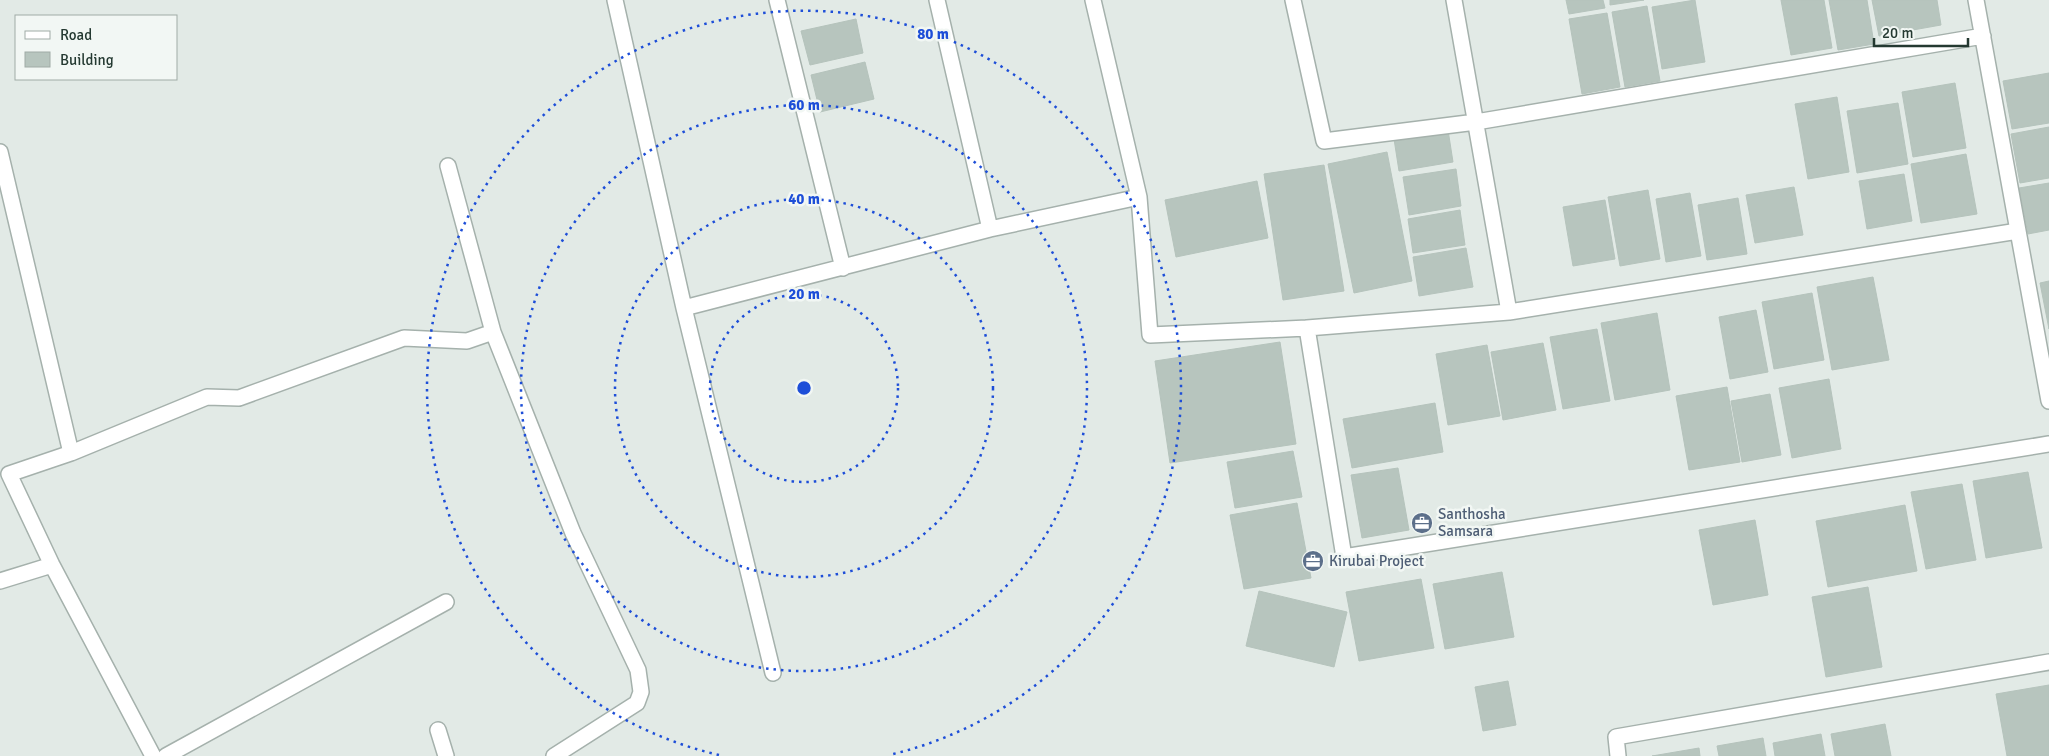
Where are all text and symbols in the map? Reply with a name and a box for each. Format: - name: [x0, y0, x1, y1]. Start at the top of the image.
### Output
- legend: [15, 15, 178, 80]
- scale bar: [1874, 15, 1968, 47]
- text: 20 m: [1882, 24, 1913, 42]
- text: 80 m: [917, 25, 949, 43]
- text: Road: [60, 26, 92, 44]
- text: Building: [60, 51, 114, 69]
- text: 60 m: [788, 96, 820, 114]
- text: 40 m: [788, 190, 820, 208]
- text: 20 m: [788, 285, 820, 303]
- centre of rings: [795, 379, 813, 397]
- place label: Santhosha Samsara: [1438, 505, 1506, 540]
- office icon: Santhosha Samsara: [1410, 511, 1434, 535]
- office icon: Kirubai Project: [1301, 549, 1325, 573]
- place label: Kirubai Project: [1329, 552, 1424, 570]

